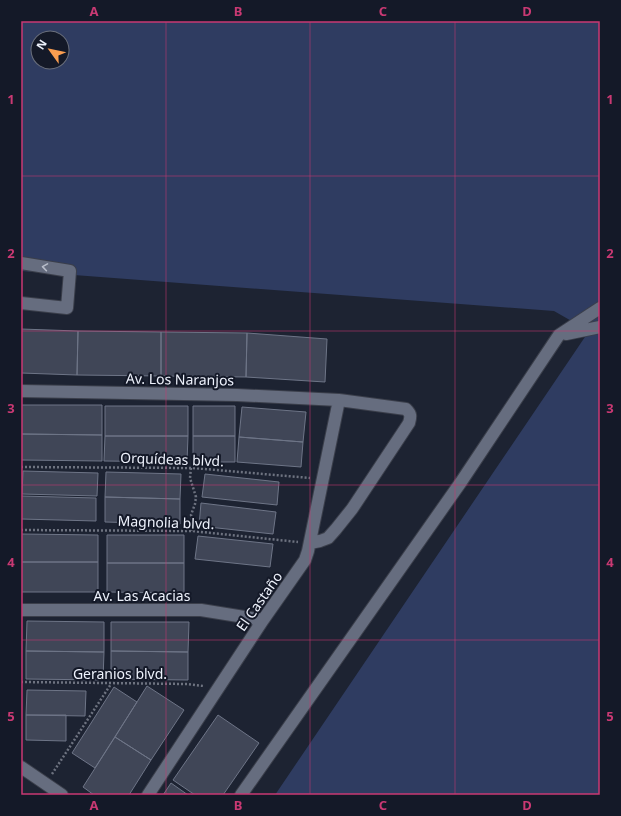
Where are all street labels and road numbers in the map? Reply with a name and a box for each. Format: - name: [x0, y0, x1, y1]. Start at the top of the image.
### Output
- street label: Av. Los Naranjos: [126, 369, 235, 389]
- street label: Orquídeas blvd.: [120, 448, 224, 470]
- street label: Magnolia blvd.: [117, 511, 215, 533]
- street label: El Castaño: [232, 568, 286, 634]
- street label: Av. Las Acacias: [94, 586, 191, 605]
- street label: Geranios blvd.: [73, 664, 167, 683]

